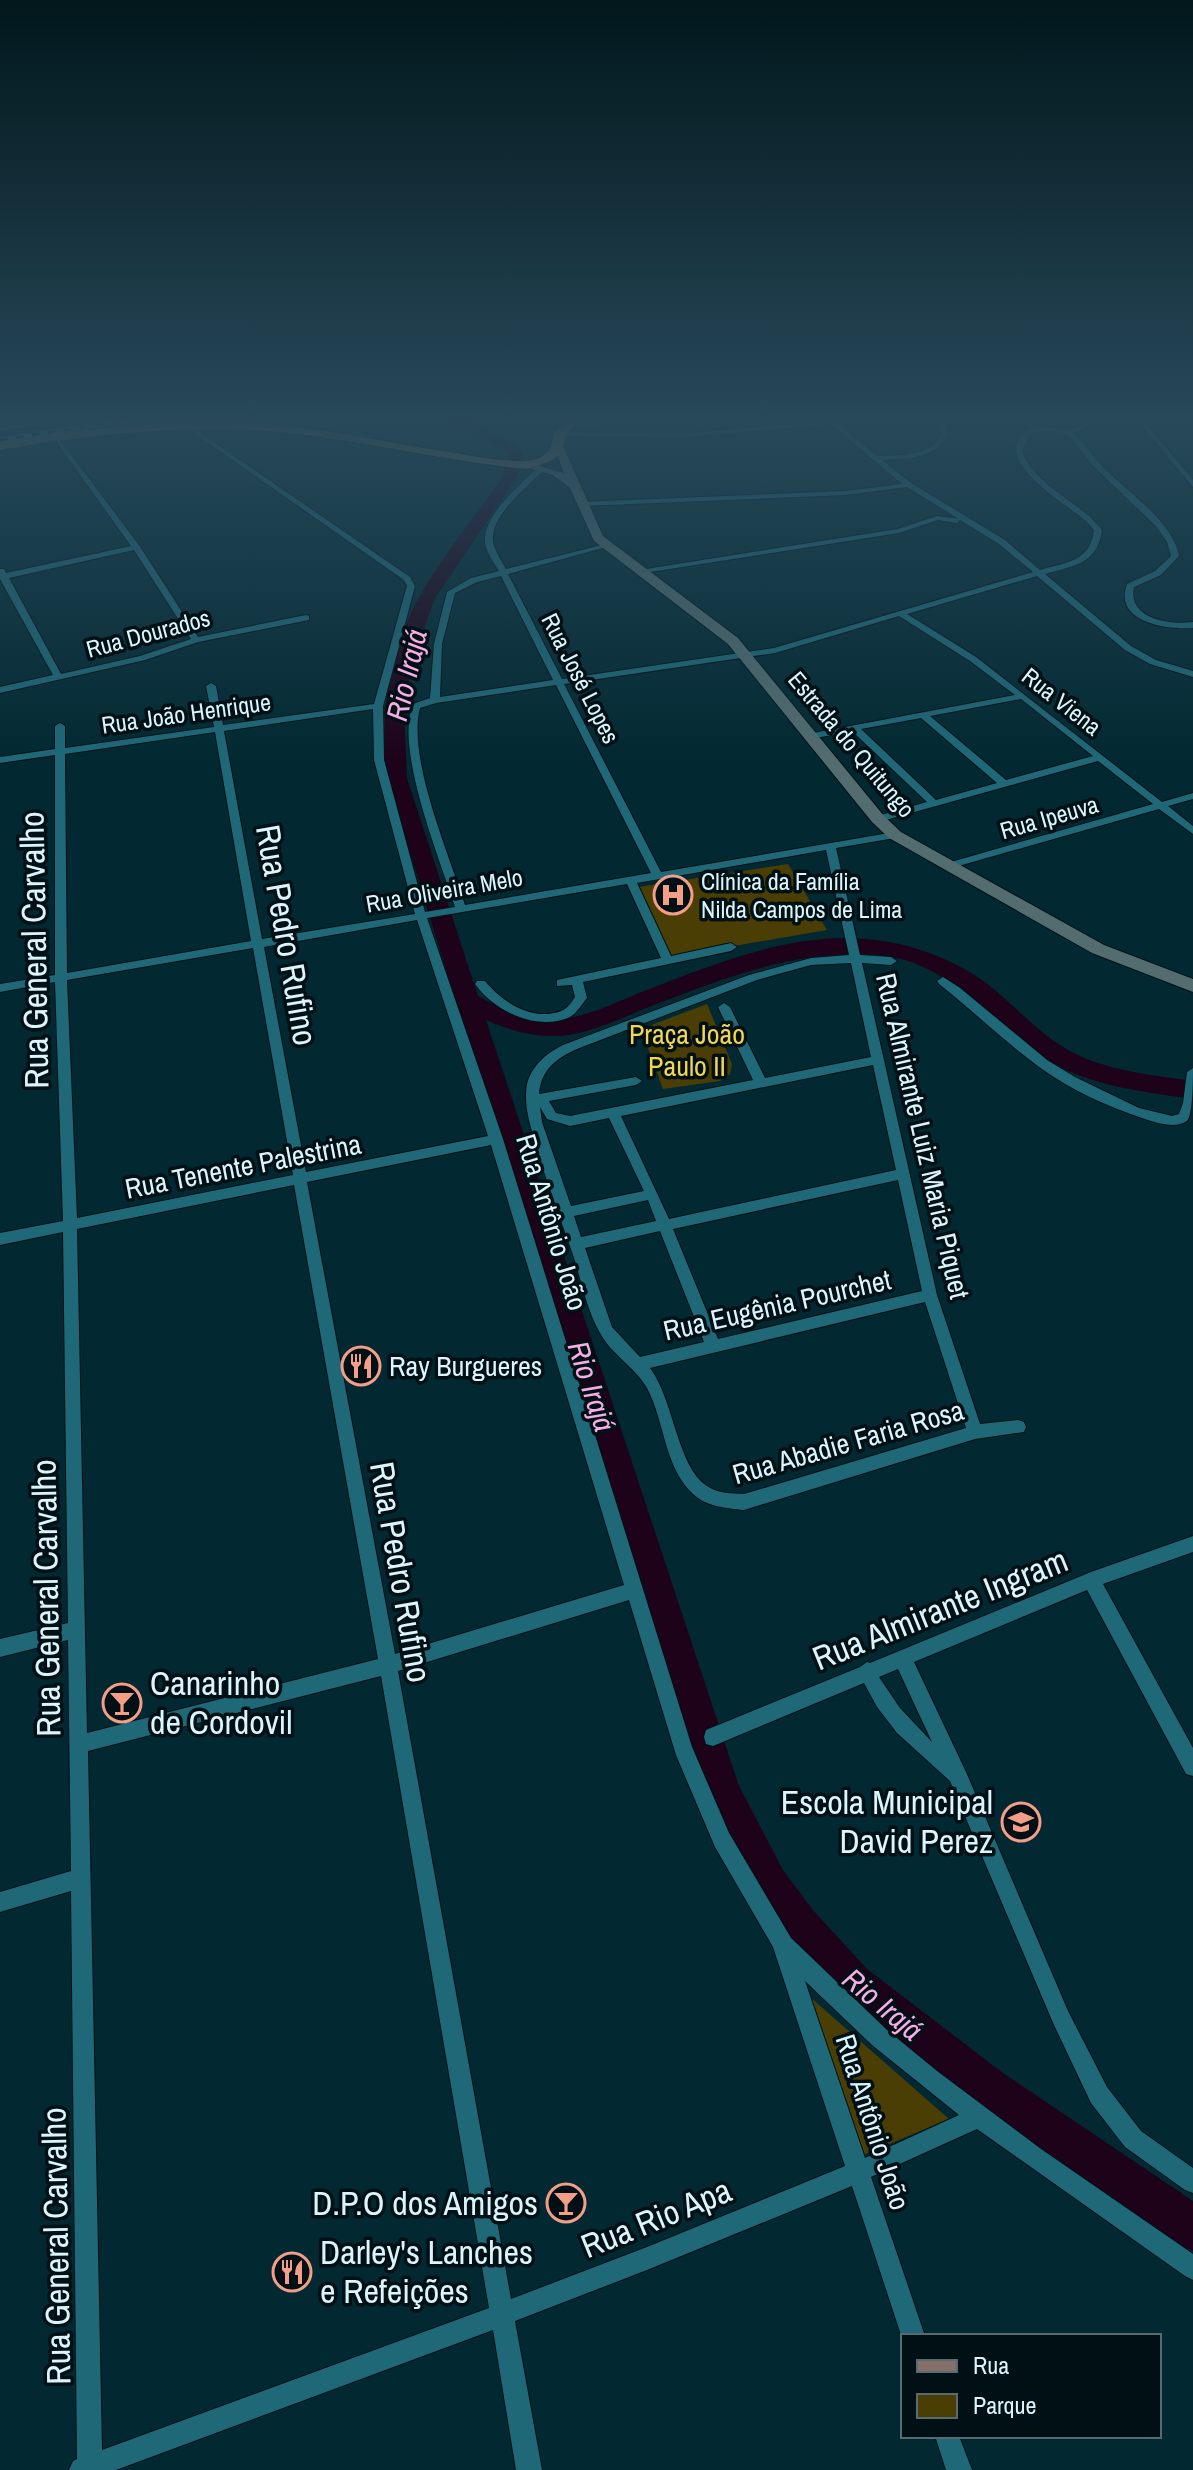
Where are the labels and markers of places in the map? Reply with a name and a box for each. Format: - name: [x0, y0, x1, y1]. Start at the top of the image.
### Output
- place label: Clínica da Família Nilda Campos de Lima: [701, 865, 902, 925]
- hospital icon: Clínica da Família Nilda Campos de Lima: [652, 874, 694, 916]
- restaurant icon: Ray Burgueres: [340, 1345, 382, 1387]
- place label: Ray Burgueres: [389, 1347, 542, 1385]
- place label: Canarinho de Cordovil: [150, 1660, 293, 1745]
- bar icon: Canarinho de Cordovil: [101, 1682, 143, 1724]
- place label: Escola Municipal David Perez: [781, 1779, 993, 1864]
- school or university icon: Escola Municipal David Perez: [1000, 1801, 1042, 1843]
- place label: D.P.O dos Amigos: [312, 2180, 538, 2226]
- bar icon: D.P.O dos Amigos: [545, 2182, 587, 2224]
- place label: Darley's Lanches e Refeições: [320, 2229, 533, 2314]
- restaurant icon: Darley's Lanches e Refeições: [271, 2251, 313, 2293]

